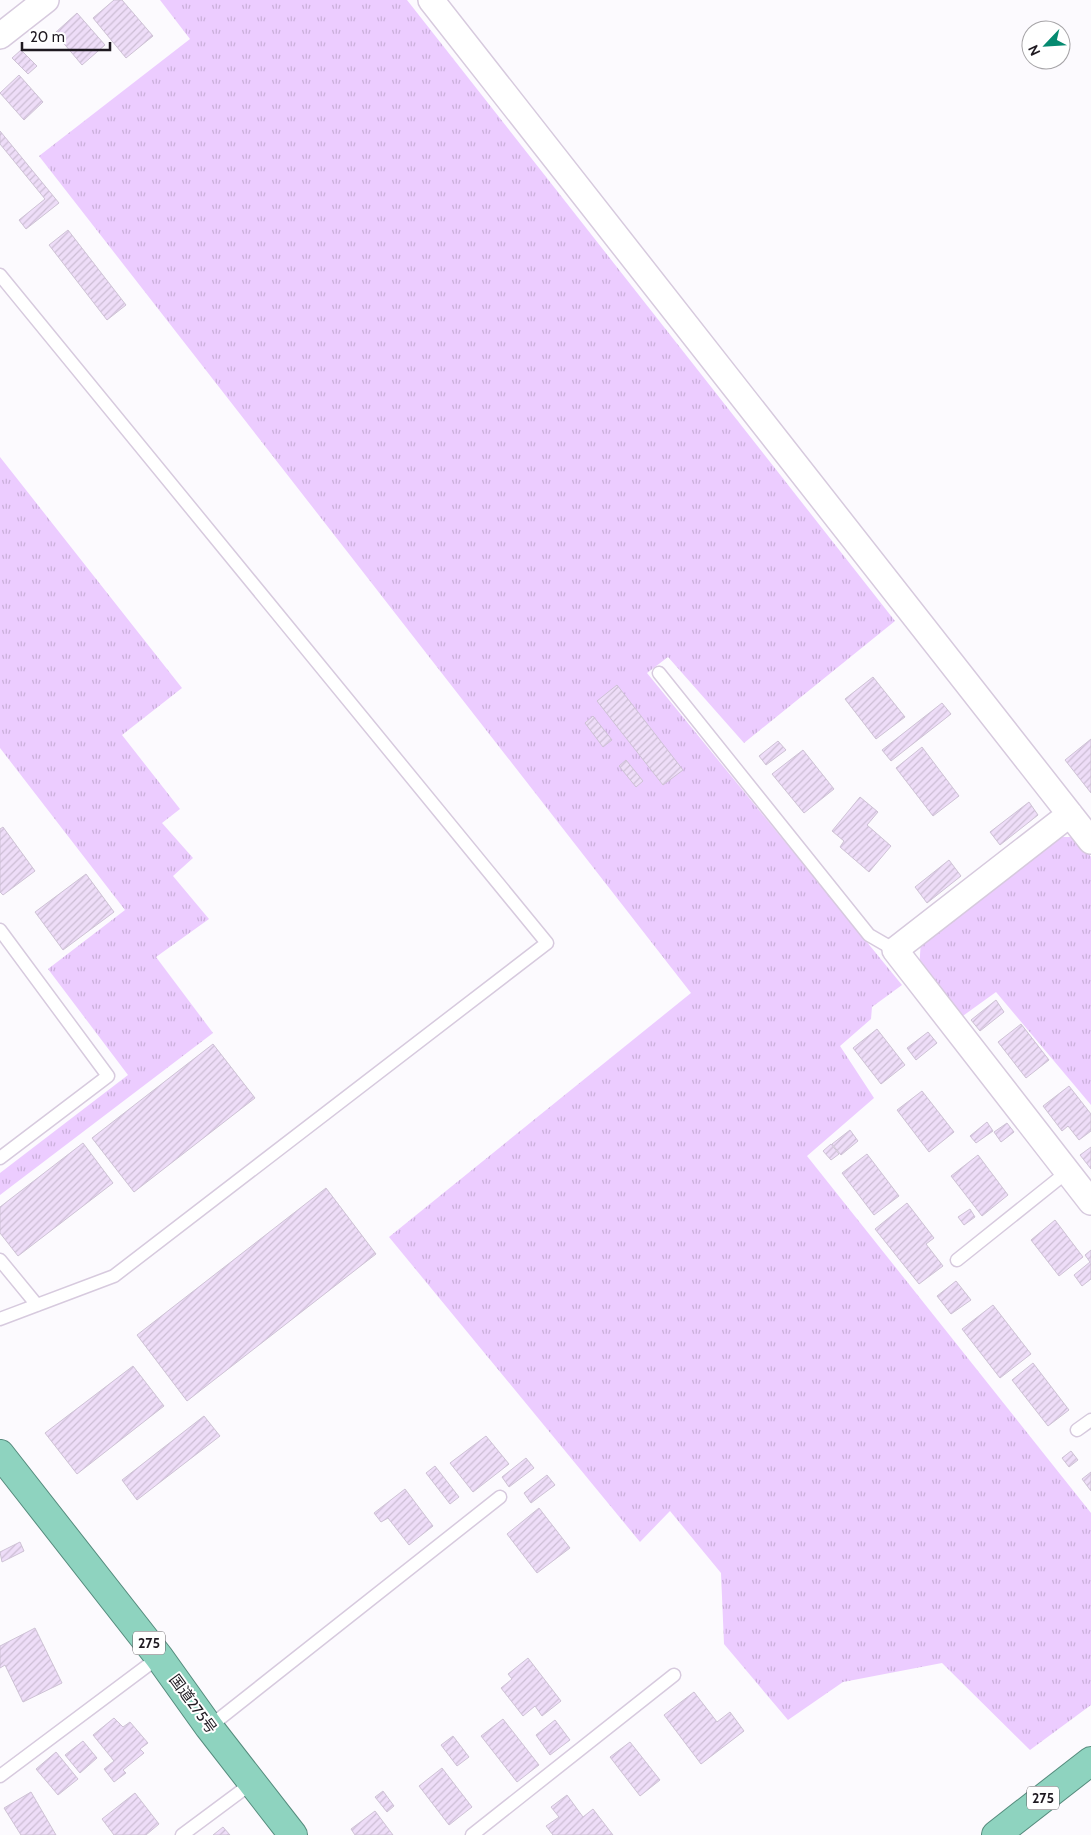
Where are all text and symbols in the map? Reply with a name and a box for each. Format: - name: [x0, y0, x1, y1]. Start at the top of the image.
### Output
- scale bar: [22, 20, 110, 52]
- north arrow: [1021, 20, 1071, 70]
- text: 20 m: [30, 28, 65, 46]
- text: N: [1024, 42, 1044, 59]
- road number: 275: [133, 1632, 165, 1655]
- street label: 国道275号: [166, 1671, 220, 1737]
- road number: 275: [1027, 1786, 1059, 1810]

